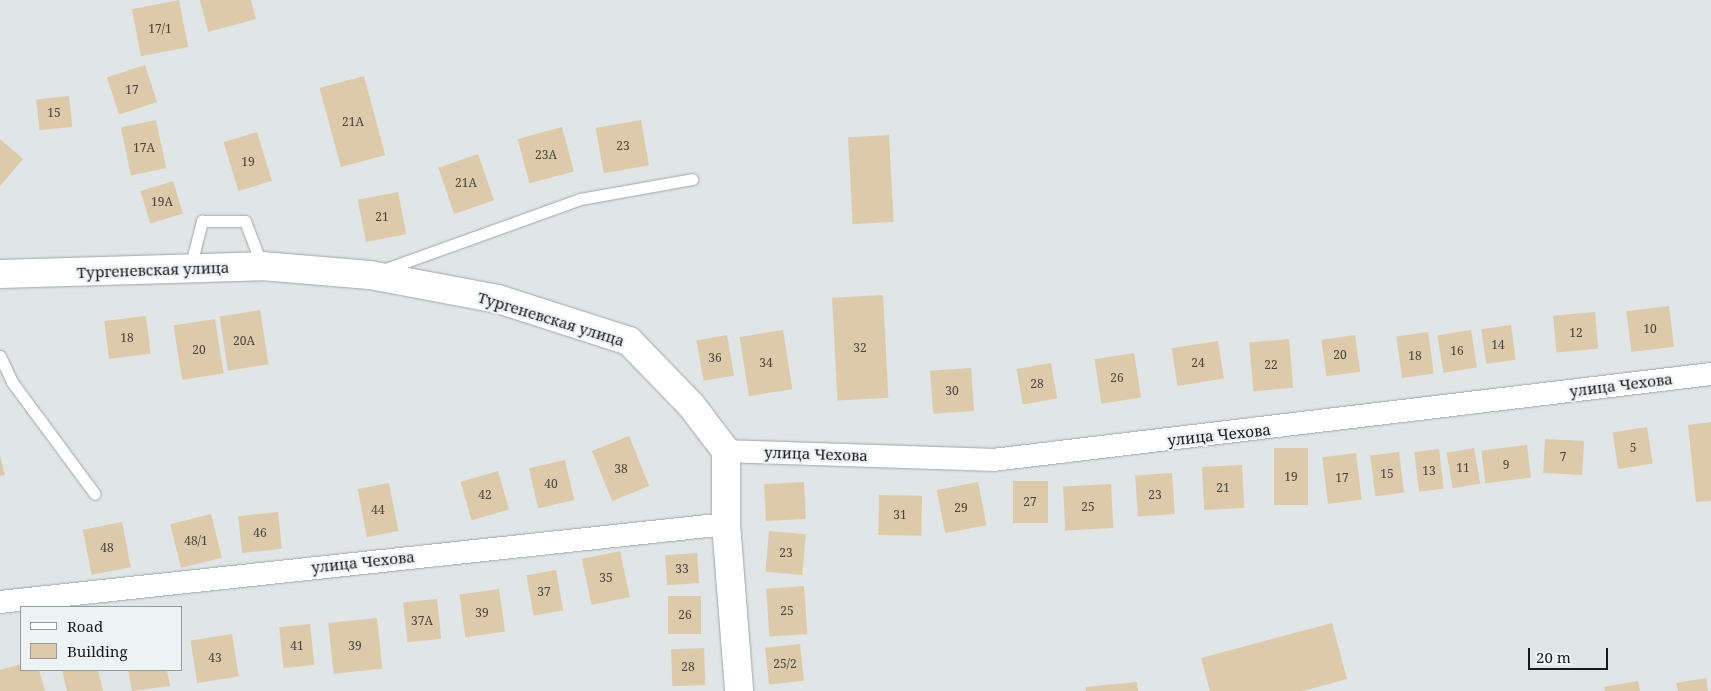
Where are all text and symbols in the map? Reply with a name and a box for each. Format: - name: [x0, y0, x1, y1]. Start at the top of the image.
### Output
- house number: 17/1: [148, 22, 172, 36]
- house number: 17: [125, 83, 139, 97]
- house number: 15: [47, 106, 61, 120]
- house number: 21А: [342, 115, 364, 129]
- house number: 23: [616, 139, 630, 153]
- house number: 17А: [133, 141, 155, 155]
- house number: 23А: [535, 148, 557, 162]
- house number: 19: [241, 155, 255, 169]
- house number: 21А: [455, 176, 477, 190]
- house number: 19А: [151, 195, 173, 209]
- house number: 21: [375, 210, 389, 224]
- street label: Тургеневская улица: [76, 258, 230, 282]
- street label: Тургеневская улица: [475, 288, 627, 350]
- house number: 10: [1643, 322, 1657, 336]
- house number: 12: [1569, 326, 1583, 340]
- house number: 18: [120, 331, 134, 345]
- house number: 20А: [233, 334, 255, 348]
- house number: 14: [1491, 338, 1505, 352]
- house number: 32: [853, 341, 867, 355]
- house number: 20: [192, 343, 206, 357]
- house number: 16: [1450, 344, 1464, 358]
- house number: 20: [1333, 348, 1347, 362]
- house number: 18: [1408, 349, 1422, 363]
- house number: 36: [708, 351, 722, 365]
- house number: 34: [759, 356, 773, 370]
- house number: 24: [1191, 356, 1205, 370]
- house number: 22: [1264, 358, 1278, 372]
- street label: улица Чехова: [1568, 370, 1674, 400]
- house number: 26: [1110, 371, 1124, 385]
- house number: 28: [1030, 377, 1044, 391]
- house number: 30: [945, 384, 959, 398]
- street label: улица Чехова: [1166, 421, 1272, 449]
- house number: 5: [1630, 441, 1636, 455]
- street label: улица Чехова: [764, 443, 868, 465]
- house number: 7: [1560, 450, 1566, 464]
- house number: 9: [1503, 458, 1509, 472]
- house number: 11: [1456, 461, 1470, 475]
- house number: 38: [614, 462, 628, 476]
- house number: 13: [1422, 464, 1436, 478]
- house number: 15: [1380, 467, 1394, 481]
- house number: 19: [1284, 470, 1298, 484]
- house number: 17: [1335, 471, 1349, 485]
- house number: 40: [544, 477, 558, 491]
- house number: 21: [1216, 481, 1230, 495]
- house number: 42: [478, 488, 492, 502]
- house number: 23: [1148, 488, 1162, 502]
- house number: 27: [1023, 495, 1037, 509]
- house number: 25: [1081, 500, 1095, 514]
- house number: 29: [954, 501, 968, 515]
- house number: 44: [371, 503, 385, 517]
- house number: 31: [893, 508, 907, 522]
- house number: 46: [253, 526, 267, 540]
- house number: 48/1: [184, 534, 208, 548]
- house number: 48: [100, 541, 114, 555]
- house number: 23: [779, 546, 793, 560]
- street label: улица Чехова: [310, 548, 416, 576]
- house number: 33: [675, 562, 689, 576]
- house number: 35: [599, 571, 613, 585]
- house number: 37: [537, 585, 551, 599]
- house number: 25: [780, 604, 794, 618]
- legend: [20, 606, 182, 671]
- house number: 39: [475, 606, 489, 620]
- house number: 26: [678, 608, 692, 622]
- house number: 37А: [411, 614, 433, 628]
- text: Road: [67, 616, 103, 636]
- scale bar: [1531, 638, 1611, 670]
- house number: 41: [290, 639, 304, 653]
- house number: 39: [348, 639, 362, 653]
- text: Building: [67, 641, 128, 661]
- text: 20 m: [1536, 647, 1571, 667]
- house number: 43: [208, 651, 222, 665]
- house number: 25/2: [773, 657, 797, 671]
- house number: 28: [681, 660, 695, 674]

